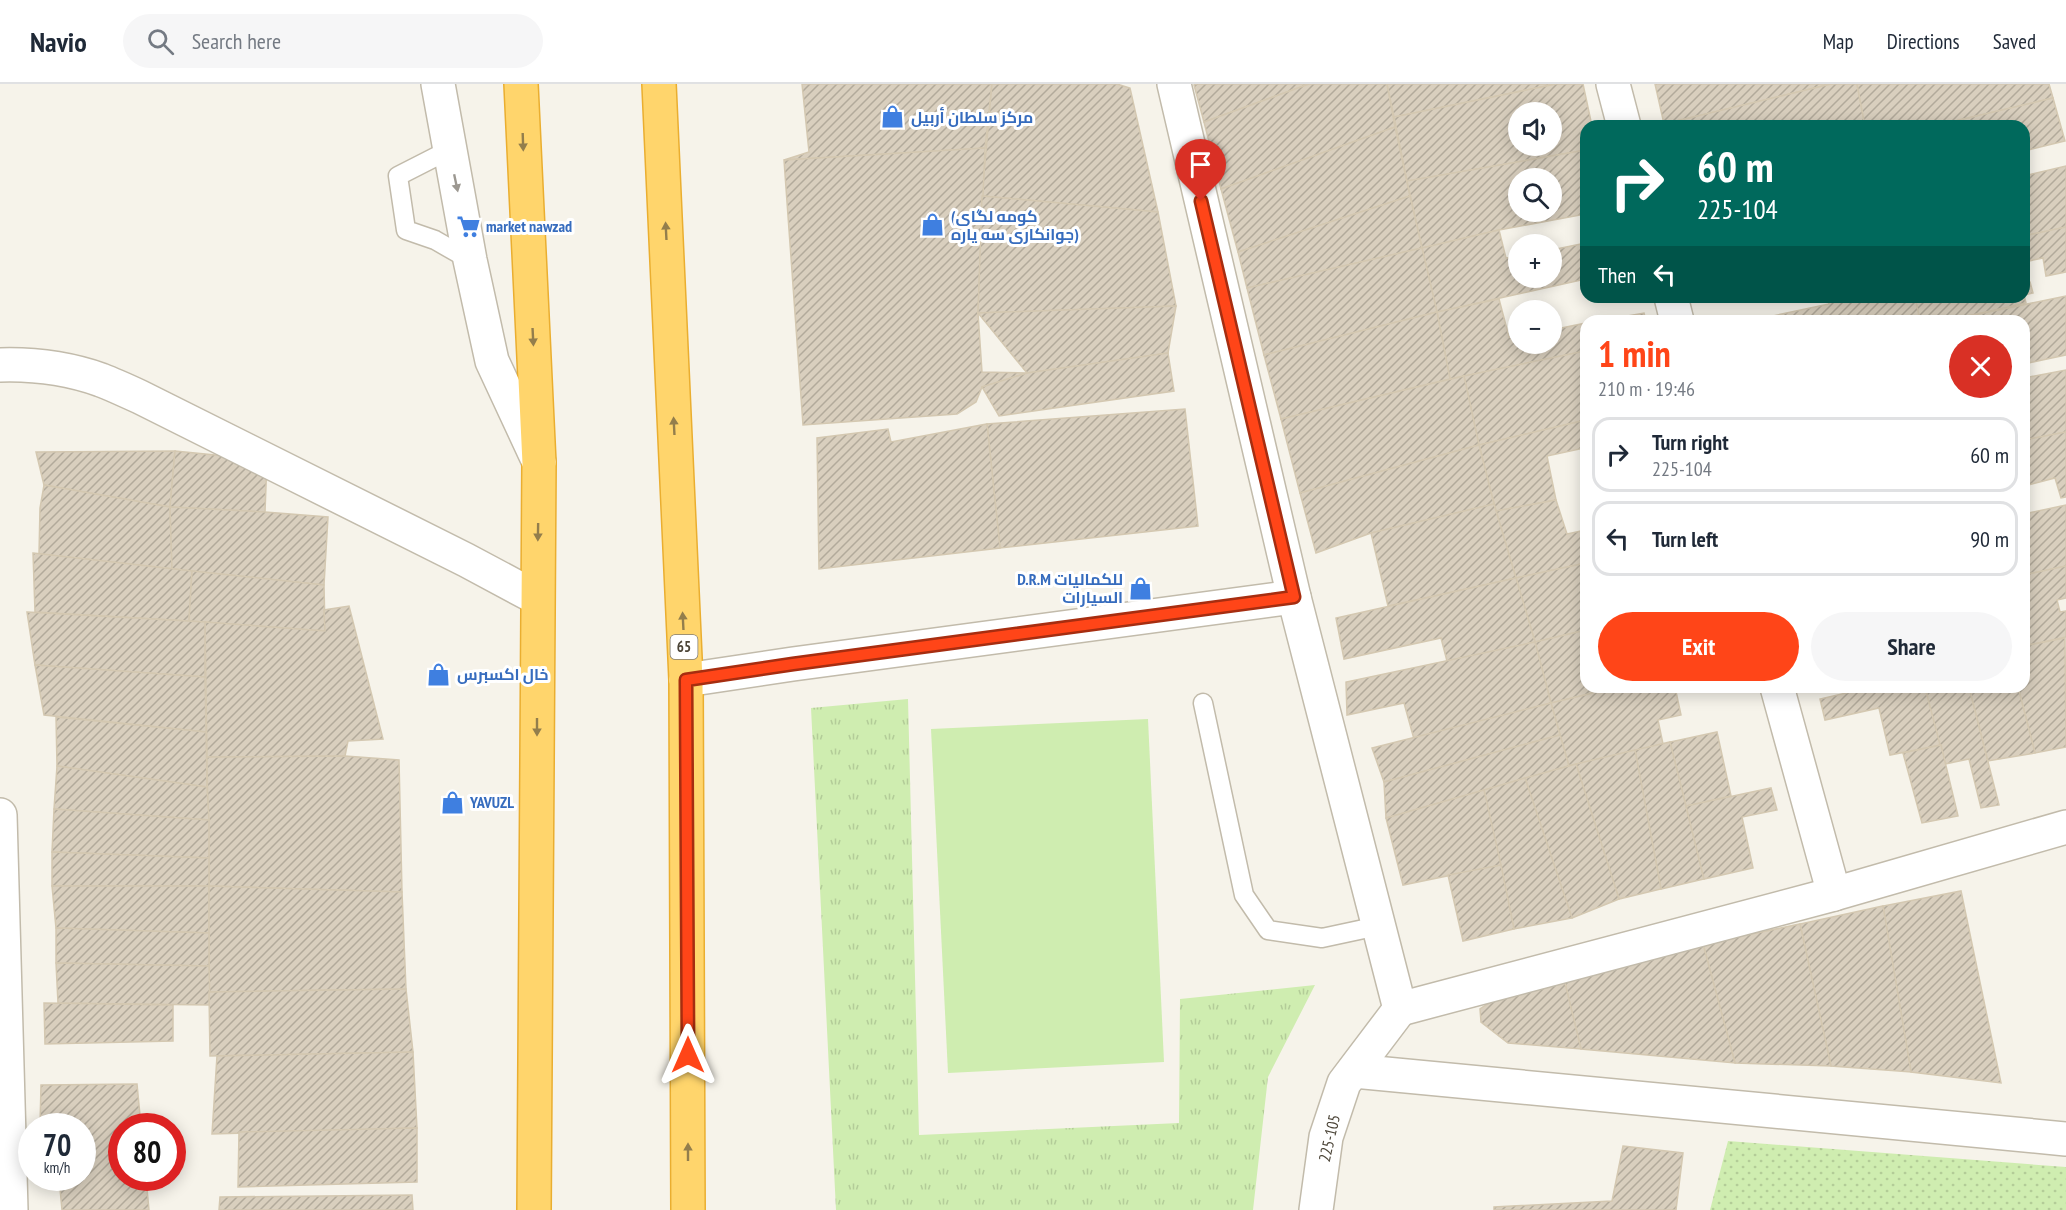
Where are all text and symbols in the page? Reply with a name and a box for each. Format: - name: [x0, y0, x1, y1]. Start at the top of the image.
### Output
- search box: [123, 14, 543, 68]
- text: Navio: [30, 23, 87, 60]
- icon: search: [144, 25, 177, 58]
- text: Search here: [192, 27, 281, 55]
- text: Map: [1823, 28, 1854, 55]
- text: Directions: [1887, 28, 1960, 55]
- text: Saved: [1993, 28, 2036, 55]
- map controls: [1508, 102, 1562, 354]
- button: sound: [1508, 102, 1562, 156]
- shop icon: مركز سلطان أربيل: [880, 104, 906, 130]
- place label: مركز سلطان أربيل: [911, 107, 1033, 127]
- one-way arrow: [518, 133, 527, 152]
- pin: [1175, 139, 1226, 201]
- text: 60 m: [1697, 139, 1774, 194]
- icon: right: [1598, 144, 1676, 222]
- icon: arrive: [1184, 148, 1217, 181]
- button: search: [1508, 168, 1562, 222]
- one-way arrow: [452, 173, 461, 192]
- text: 225-104: [1697, 192, 1778, 226]
- place label: (كومه لگای جوانکاری سه یاره): [951, 206, 1079, 244]
- shop icon: (كومه لگای جوانکاری سه یاره): [920, 212, 946, 238]
- supermarket icon: market nawzad: [455, 213, 481, 239]
- place label: market nawzad: [486, 216, 572, 236]
- one-way arrow: [661, 221, 670, 240]
- button: +: [1508, 234, 1562, 288]
- icon: left: [1648, 258, 1681, 291]
- text: Then: [1598, 261, 1636, 289]
- button: −: [1508, 300, 1562, 354]
- one-way arrow: [528, 328, 537, 347]
- text: 1 min: [1598, 330, 1671, 377]
- button: close: [1949, 335, 2012, 398]
- text: 210 m · 19:46: [1598, 376, 1695, 402]
- one-way arrow: [670, 416, 679, 435]
- text: Turn right: [1652, 428, 1729, 456]
- icon: right: [1601, 438, 1634, 471]
- text: 60 m: [1970, 441, 2009, 469]
- text: 225-104: [1652, 456, 1712, 482]
- icon: left: [1601, 522, 1634, 555]
- one-way arrow: [534, 523, 543, 542]
- text: Turn left: [1652, 525, 1718, 553]
- text: 90 m: [1970, 525, 2009, 553]
- place label: D.R.M للكماليات السيارات: [1017, 569, 1123, 607]
- shop icon: D.R.M للكماليات السيارات: [1128, 575, 1154, 601]
- one-way arrow: [678, 611, 687, 630]
- button: Exit: [1598, 612, 1799, 681]
- button: Share: [1811, 612, 2012, 681]
- road number: 65: [670, 635, 698, 659]
- shop icon: خال اكسبرس: [426, 661, 452, 687]
- place label: خال اكسبرس: [457, 664, 549, 684]
- one-way arrow: [532, 718, 542, 737]
- shop icon: YAVUZL: [439, 789, 465, 815]
- place label: YAVUZL: [469, 792, 514, 812]
- position arrow: [656, 1023, 720, 1087]
- street label: 225-105: [1314, 1112, 1344, 1164]
- speed limit sign: 80: [108, 1113, 186, 1191]
- text: 70: [43, 1125, 71, 1164]
- one-way arrow: [683, 1142, 693, 1161]
- text: km/h: [44, 1158, 70, 1177]

